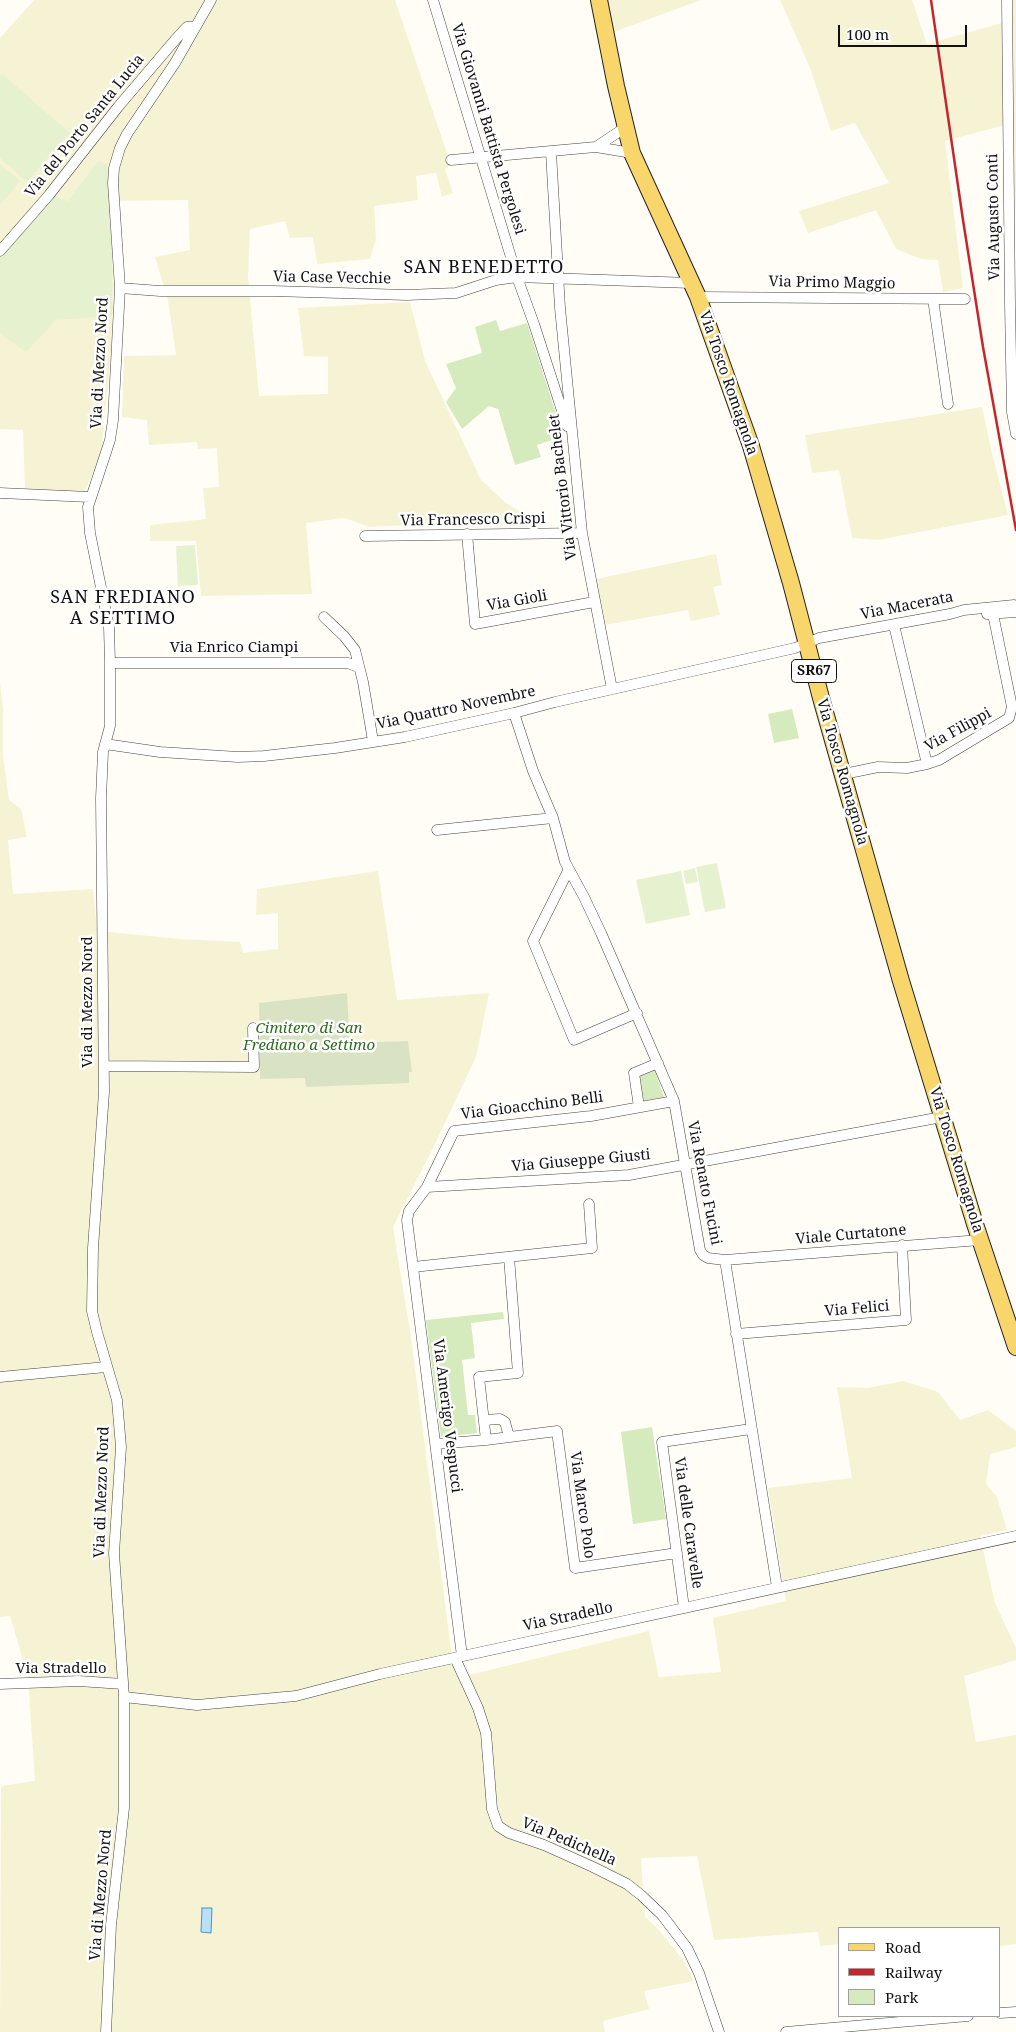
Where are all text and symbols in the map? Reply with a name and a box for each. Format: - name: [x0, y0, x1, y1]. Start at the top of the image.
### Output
- scale bar: [841, 15, 970, 47]
- street label: Via Giovanni Battista Pergolesi: [447, 21, 529, 237]
- text: 100 m: [846, 24, 889, 44]
- street label: Via del Porto Santa Lucia: [22, 51, 148, 201]
- street label: Via Augusto Conti: [984, 153, 1004, 281]
- district label: SAN BENEDETTO: [402, 257, 566, 279]
- street label: Via Case Vecchie: [273, 268, 391, 288]
- street label: Via Primo Maggio: [768, 273, 896, 293]
- street label: Via di Mezzo Nord: [88, 297, 112, 429]
- street label: Via Tosco Romagnola: [695, 308, 761, 458]
- street label: Via Vittorio Bachelet: [545, 413, 581, 561]
- street label: Via Francesco Crispi: [400, 510, 546, 530]
- district label: SAN FREDIANO A SETTIMO: [49, 587, 197, 630]
- street label: Via Gioli: [485, 587, 549, 615]
- street label: Via Macerata: [859, 588, 955, 624]
- street label: Via Enrico Ciampi: [170, 639, 298, 657]
- road number: SR67: [792, 659, 836, 682]
- street label: Via Quattro Novembre: [375, 682, 537, 734]
- street label: Via Tosco Romagnola: [812, 697, 872, 847]
- street label: Via Filippi: [921, 704, 995, 756]
- street label: Via di Mezzo Nord: [79, 936, 97, 1068]
- park label: Cimitero di San Frediano a Settimo: [243, 1020, 375, 1055]
- street label: Via Tosco Romagnola: [925, 1085, 987, 1235]
- street label: Via Gioacchino Belli: [460, 1088, 604, 1124]
- street label: Via Renato Fucini: [683, 1119, 725, 1247]
- street label: Via Giuseppe Giusti: [511, 1146, 651, 1176]
- street label: Viale Curtatone: [795, 1221, 907, 1249]
- street label: Via Felici: [824, 1297, 890, 1321]
- street label: Via Amerigo Vespucci: [429, 1338, 465, 1494]
- street label: Via di Mezzo Nord: [91, 1426, 113, 1558]
- street label: Via Marco Polo: [566, 1450, 598, 1560]
- street label: Via delle Caravelle: [670, 1456, 706, 1590]
- street label: Via Stradello: [522, 1599, 614, 1635]
- street label: Via Stradello: [15, 1660, 107, 1678]
- street label: Via Pedichella: [519, 1814, 619, 1870]
- street label: Via di Mezzo Nord: [86, 1829, 116, 1961]
- legend: [838, 1927, 1001, 2017]
- text: Road: [885, 1937, 921, 1957]
- text: Railway: [885, 1962, 942, 1982]
- text: Park: [885, 1987, 918, 2007]

